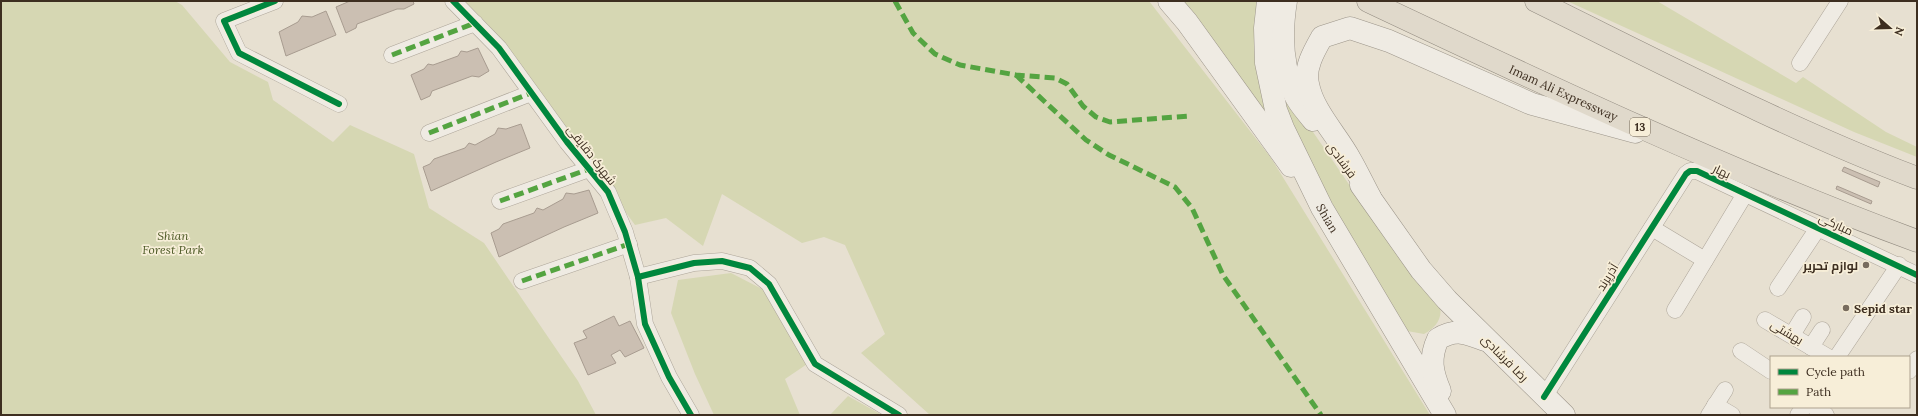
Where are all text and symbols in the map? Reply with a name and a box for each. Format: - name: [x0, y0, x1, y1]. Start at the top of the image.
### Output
- north arrow: [1870, 8, 1910, 48]
- text: N: [1891, 25, 1907, 38]
- street label: Imam Ali Expressway: [1507, 61, 1621, 124]
- road number: 13: [1630, 118, 1650, 136]
- street label: شهرک دقایقی: [564, 122, 620, 188]
- street label: فرشادی: [1324, 139, 1360, 181]
- street label: بهار: [1710, 160, 1733, 182]
- street label: Shian: [1314, 201, 1342, 235]
- street label: مبارکی: [1816, 210, 1856, 238]
- park label: Shian Forest Park: [142, 228, 204, 257]
- place label: لوازم تحریر: [1802, 258, 1858, 274]
- street label: آذرپرند: [1593, 260, 1623, 295]
- marker: لوازم تحریر: [1861, 260, 1871, 270]
- place label: Sepid star: [1854, 301, 1912, 316]
- marker: Sepid star: [1841, 303, 1851, 313]
- street label: بهشتی: [1768, 316, 1806, 348]
- street label: رضا فرشادی: [1478, 331, 1532, 385]
- legend: [1770, 356, 1910, 408]
- text: Cycle path: [1806, 364, 1865, 379]
- text: Path: [1806, 384, 1831, 399]

